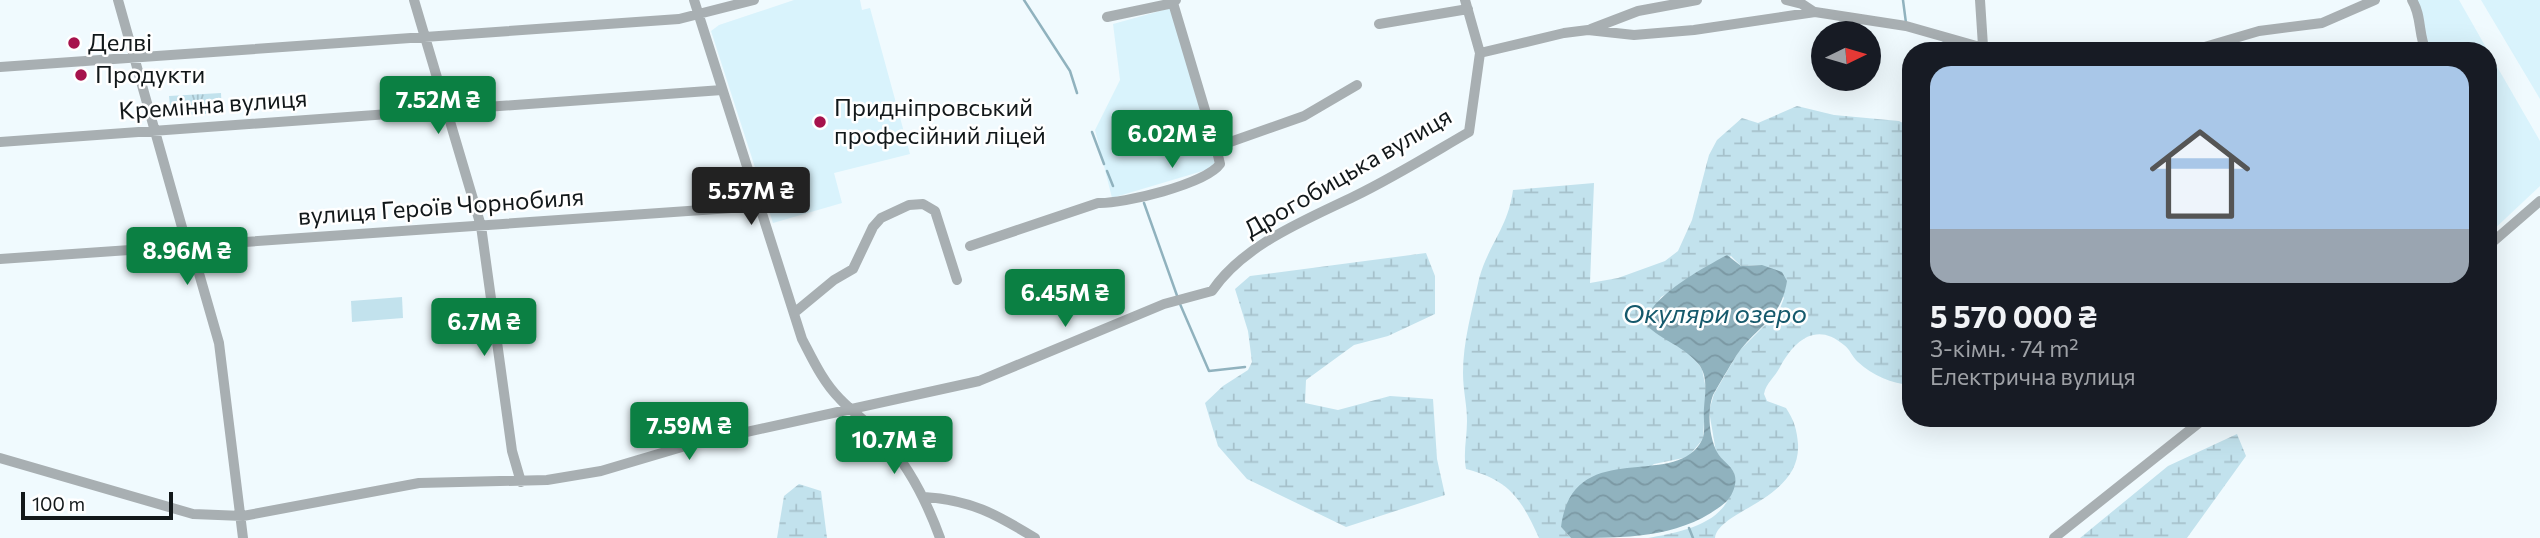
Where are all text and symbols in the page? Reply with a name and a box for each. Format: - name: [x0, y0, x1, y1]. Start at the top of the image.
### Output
- north arrow: [1811, 21, 1881, 91]
- map controls: [1811, 21, 1881, 91]
- place label: Делві: [88, 27, 152, 56]
- marker: Делві: [66, 35, 82, 51]
- place label: Продукти: [95, 59, 205, 88]
- marker: Продукти: [73, 67, 89, 83]
- pin: 7.52M ₴: [373, 76, 503, 136]
- street label: Кремінна вулиця: [118, 82, 308, 125]
- text: 7.52M ₴: [396, 85, 480, 113]
- place label: Придніпровський професійний ліцей: [834, 92, 1046, 149]
- street label: Дрогобицька вулиця: [1238, 100, 1456, 243]
- pin: 6.02M ₴: [1107, 110, 1237, 170]
- icon: home: [2137, 111, 2263, 237]
- marker: Придніпровський професійний ліцей: [812, 114, 828, 130]
- text: 6.02M ₴: [1128, 119, 1216, 147]
- pin: 5.57M ₴: [686, 168, 816, 227]
- text: 5.57M ₴: [708, 176, 794, 204]
- street label: вулиця Героїв Чорнобиля: [297, 181, 585, 230]
- pin: 8.96M ₴: [122, 228, 252, 287]
- text: 8.96M ₴: [142, 236, 232, 264]
- pin: 6.45M ₴: [1000, 270, 1130, 329]
- text: 6.45M ₴: [1021, 278, 1109, 306]
- water label: Окуляри озеро: [1623, 297, 1807, 328]
- text: 5 570 000 ₴: [1930, 297, 2097, 334]
- pin: 6.7M ₴: [427, 298, 541, 358]
- text: 6.7M ₴: [447, 307, 521, 335]
- text: 3-кімн. · 74 m²: [1930, 334, 2078, 362]
- text: Електрична вулиця: [1930, 362, 2136, 390]
- pin: 7.59M ₴: [624, 402, 754, 462]
- text: 7.59M ₴: [646, 411, 732, 439]
- pin: 10.7M ₴: [829, 416, 959, 476]
- text: 10.7M ₴: [852, 425, 936, 453]
- scale bar: [21, 489, 173, 521]
- text: 100 m: [32, 492, 85, 515]

